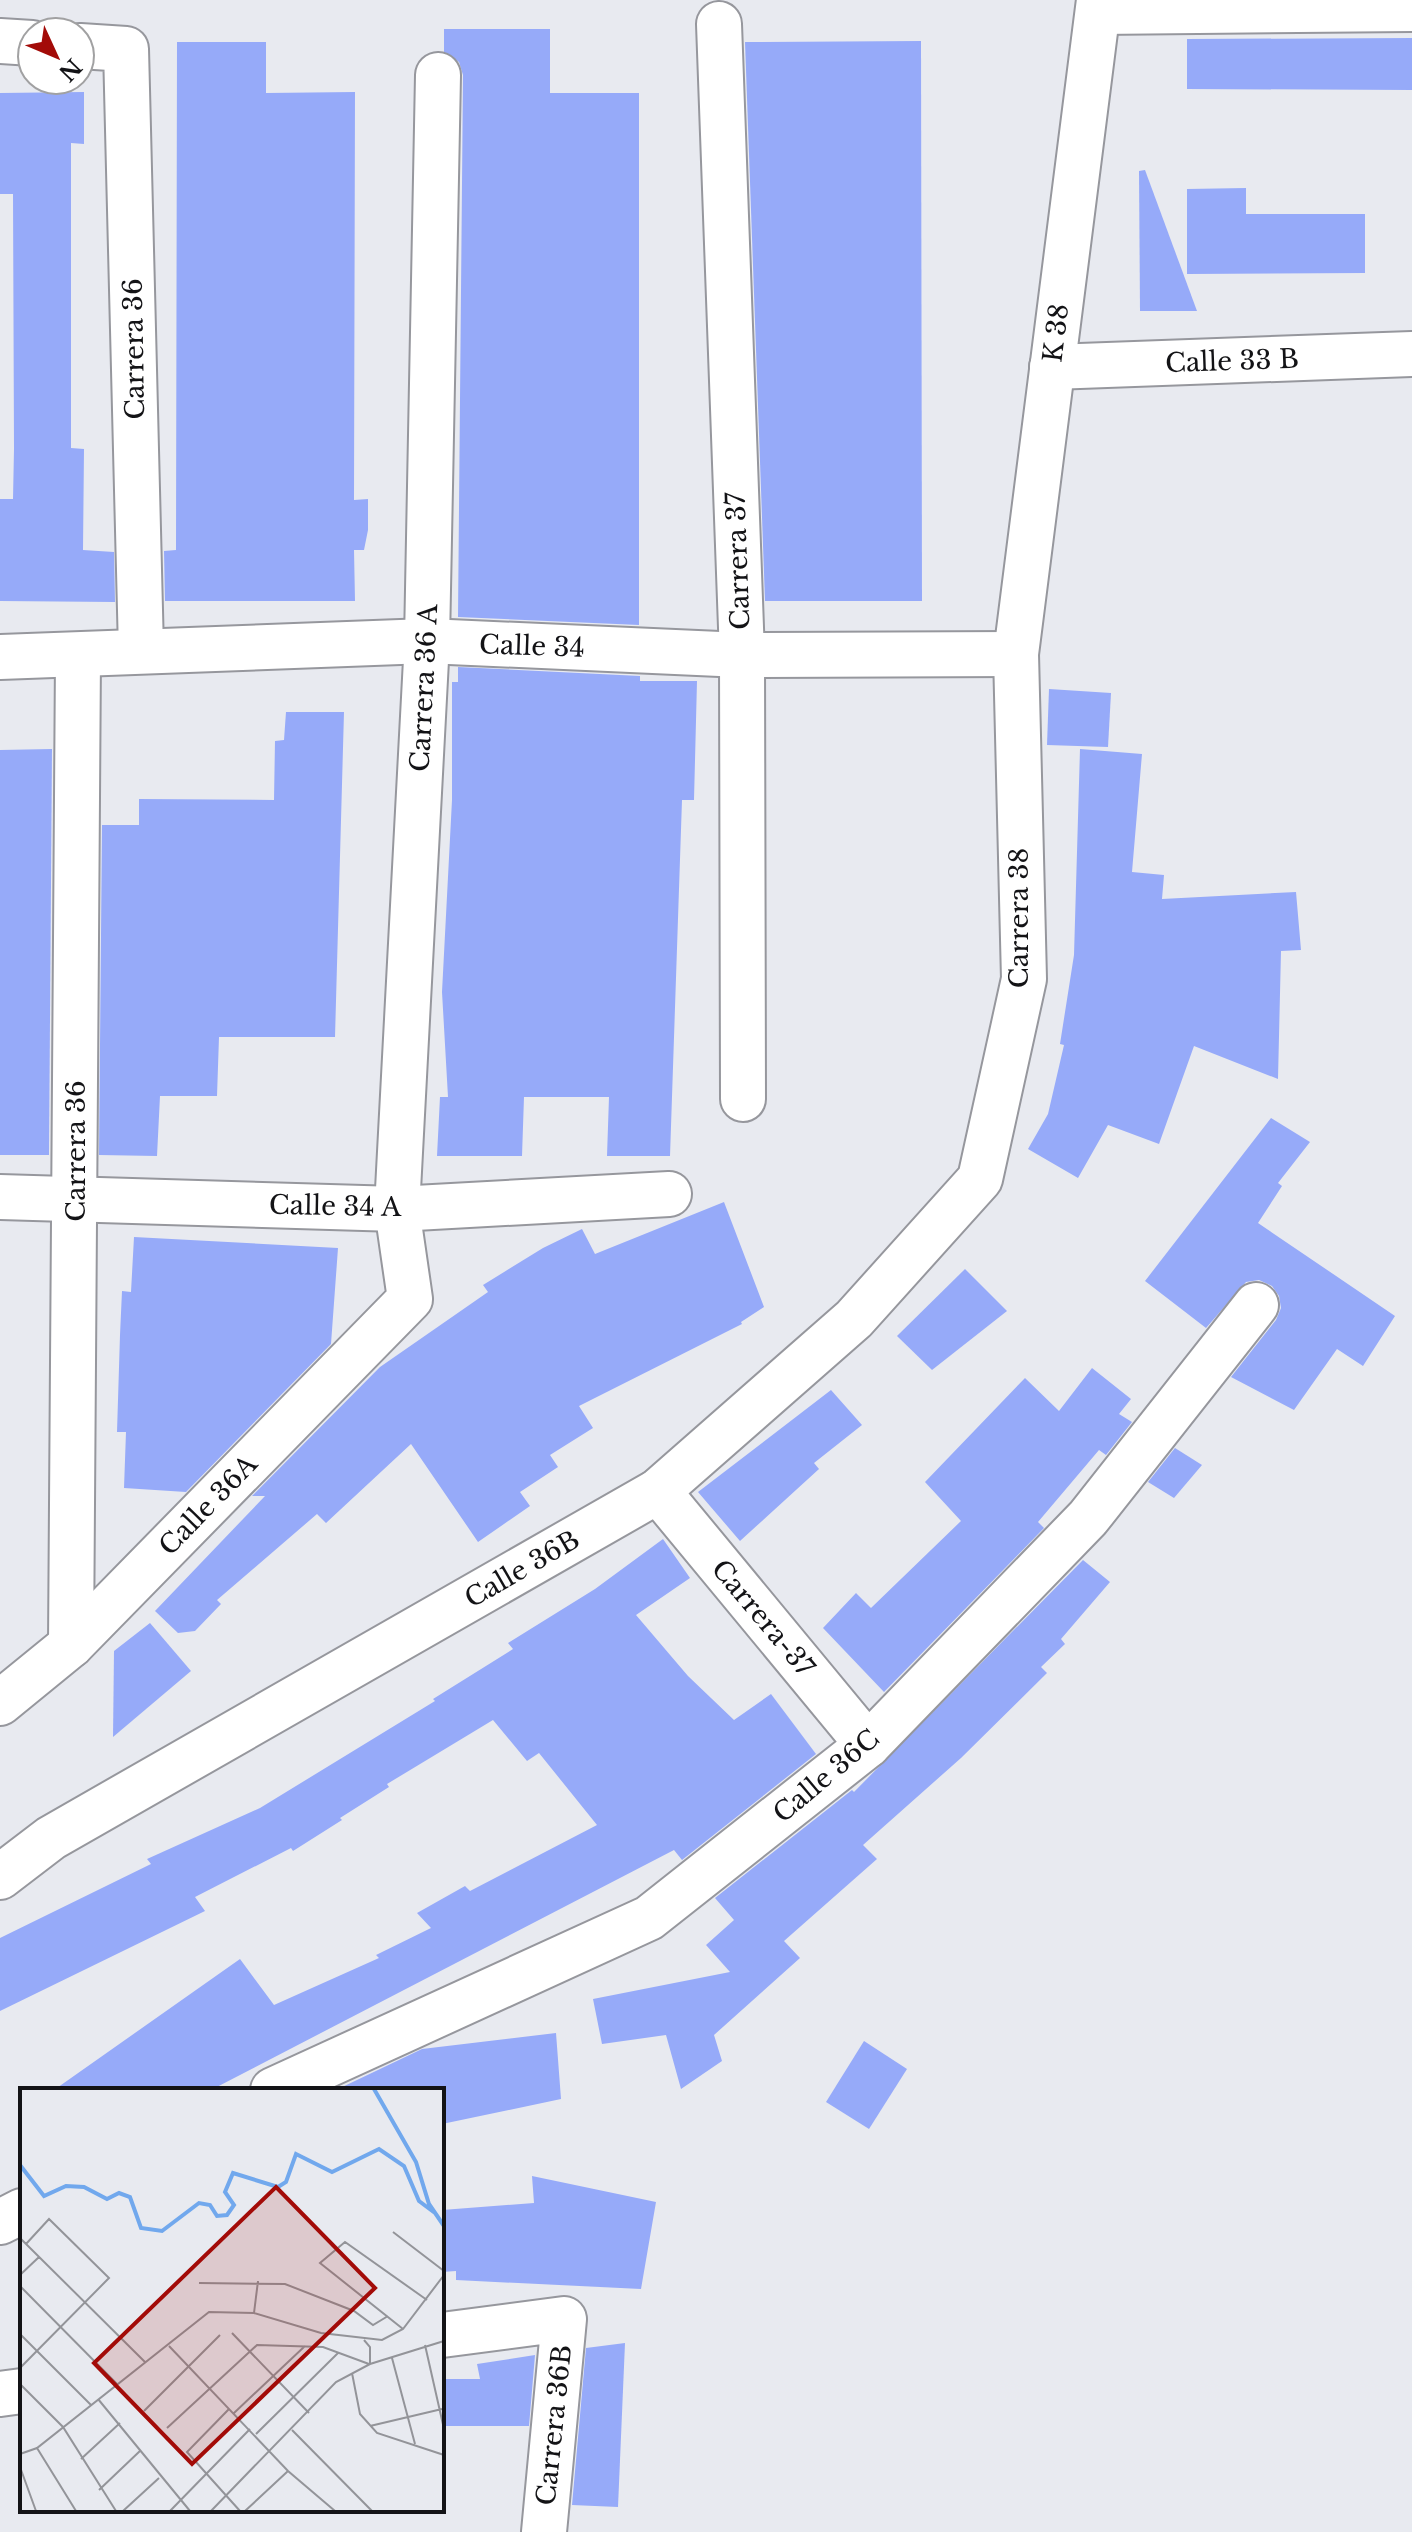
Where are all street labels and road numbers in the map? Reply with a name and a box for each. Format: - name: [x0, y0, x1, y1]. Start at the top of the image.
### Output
- street label: Carrera 36: [117, 278, 151, 420]
- street label: K 38: [1037, 302, 1075, 364]
- street label: Calle 33 B: [1165, 343, 1299, 379]
- street label: Carrera 37: [720, 491, 756, 630]
- street label: Carrera 36 A: [404, 602, 444, 773]
- street label: Calle 34: [479, 628, 585, 664]
- street label: Carrera 38: [1003, 848, 1035, 988]
- street label: Carrera 36: [60, 1080, 92, 1222]
- street label: Calle 34 A: [269, 1189, 402, 1223]
- street label: Calle 36A: [152, 1447, 264, 1562]
- street label: Calle 36B: [459, 1523, 585, 1615]
- street label: Carrera-37: [705, 1553, 822, 1684]
- street label: Calle 36C: [767, 1723, 885, 1829]
- street label: Carrera 36B: [530, 2343, 578, 2507]

